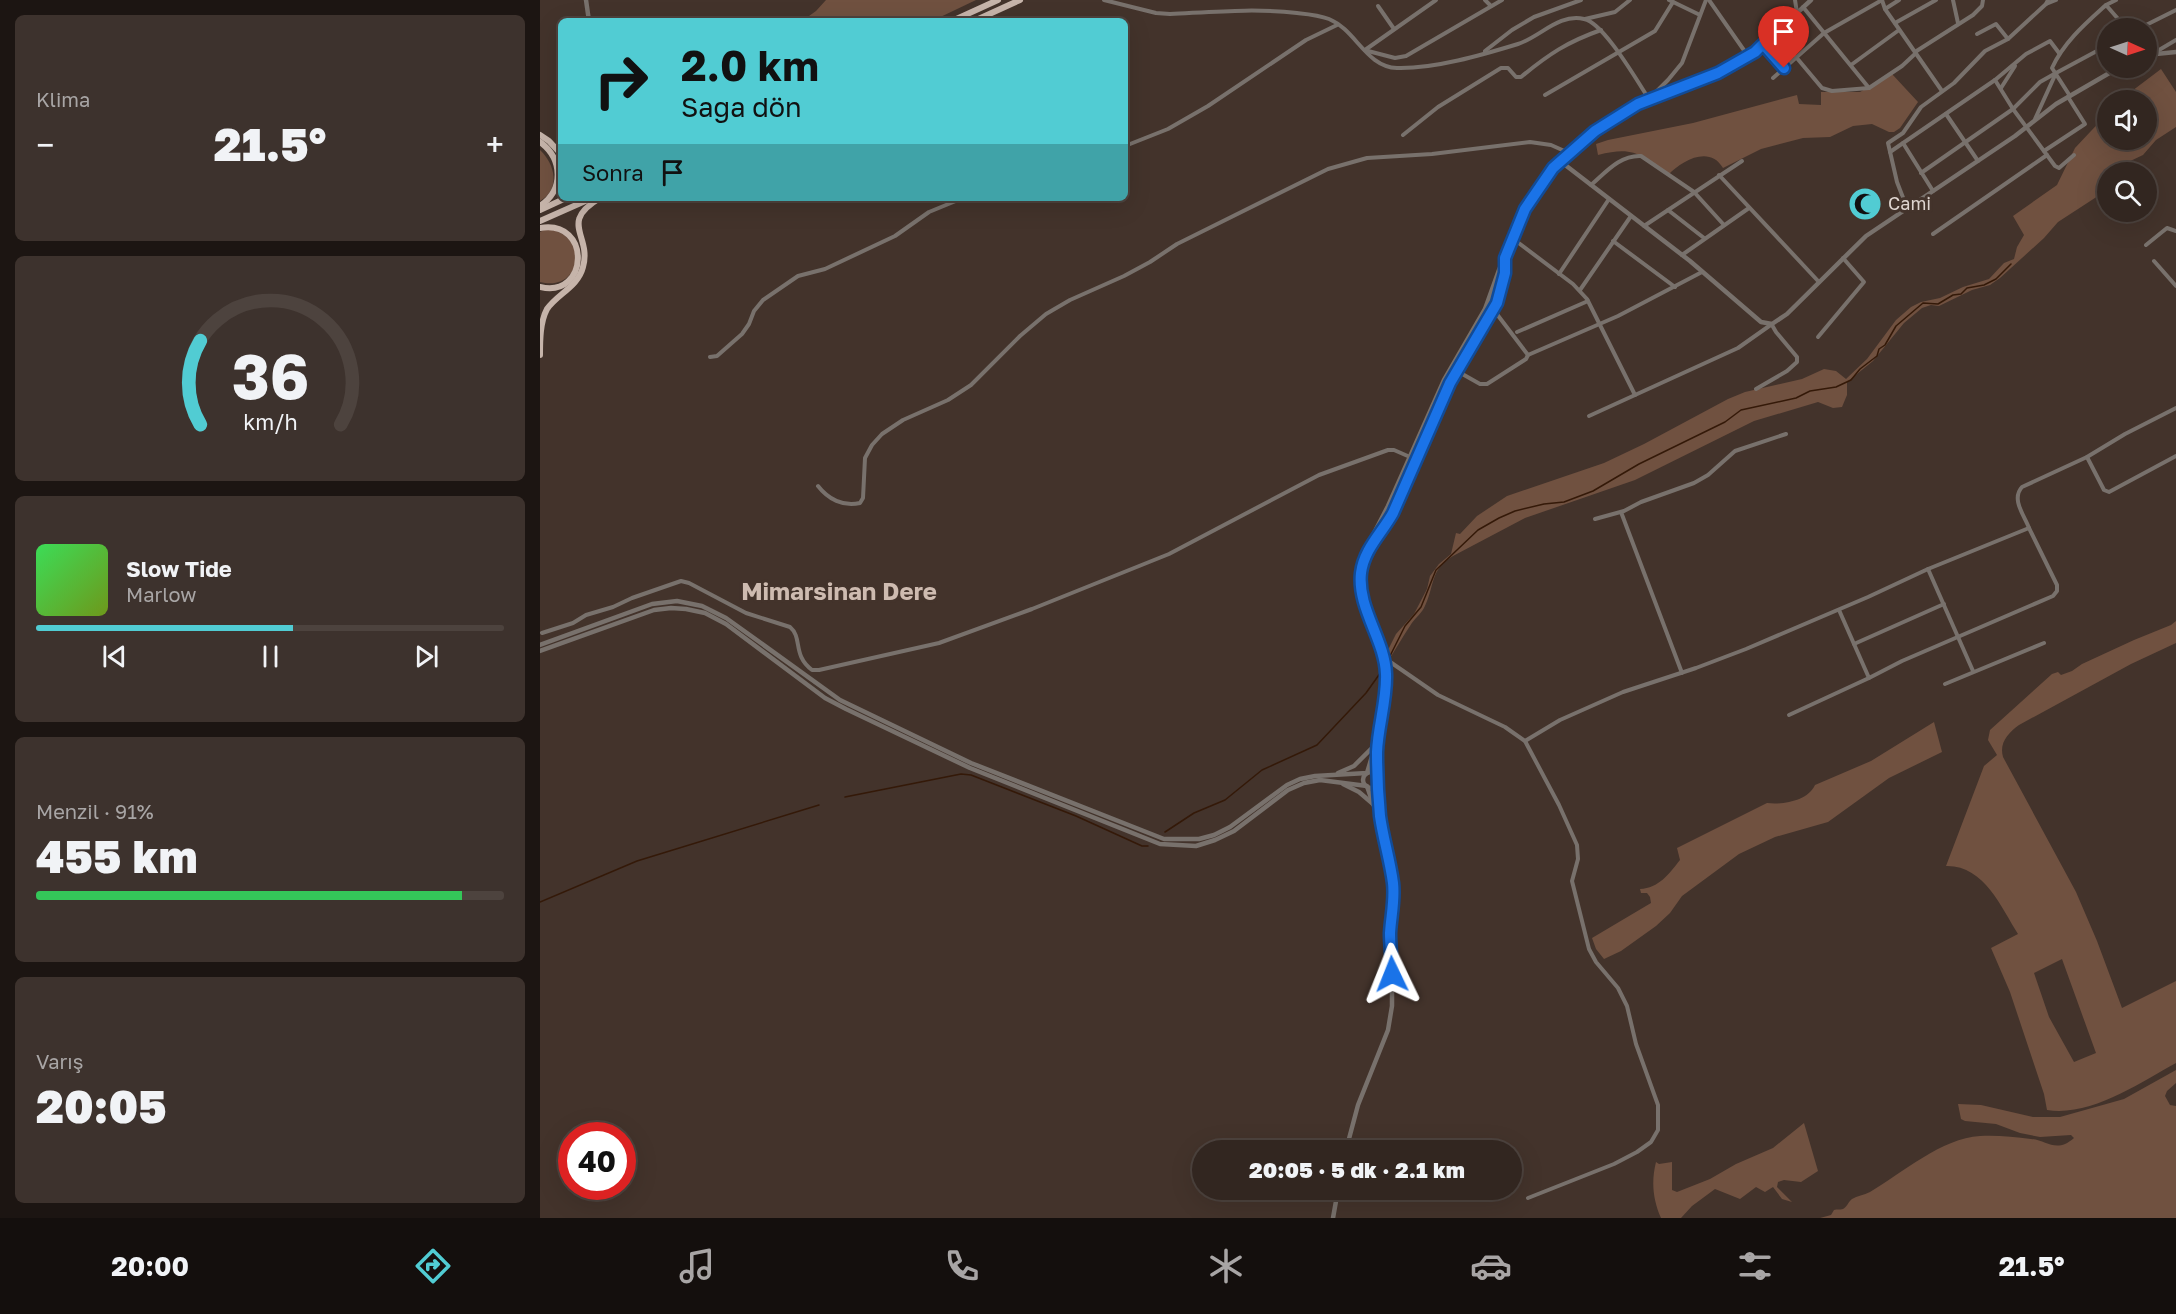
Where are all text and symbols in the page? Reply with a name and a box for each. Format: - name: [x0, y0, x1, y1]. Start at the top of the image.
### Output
- pin: [1758, 6, 1809, 68]
- icon: arrive: [1767, 15, 1800, 48]
- north arrow: [2097, 18, 2157, 78]
- map controls: [2097, 18, 2157, 222]
- text: 2.0 km: [681, 40, 819, 90]
- icon: right: [582, 42, 660, 120]
- text: Klima: [36, 87, 90, 111]
- button: sound: [2097, 90, 2157, 150]
- text: Sağa dön: [681, 91, 802, 123]
- text: 21.5°: [214, 117, 326, 171]
- text: −: [36, 125, 54, 164]
- text: +: [486, 125, 504, 164]
- icon: arrive: [656, 156, 689, 189]
- text: Sonra: [582, 159, 644, 186]
- button: search: [2097, 162, 2157, 222]
- mosque icon: Cami: [1847, 186, 1883, 222]
- place label: Cami: [1888, 192, 1931, 214]
- text: 36: [231, 339, 309, 414]
- text: km/h: [243, 410, 297, 436]
- text: Slow Tide: [126, 555, 232, 582]
- district label: Mimarsinan Dere: [741, 576, 937, 605]
- text: Marlow: [126, 582, 197, 606]
- icon: previous: [98, 640, 131, 673]
- icon: pause: [254, 640, 287, 673]
- icon: next: [410, 640, 443, 673]
- text: Menzil · 91%: [36, 799, 154, 823]
- text: 455 km: [36, 829, 198, 883]
- position arrow: [1360, 942, 1424, 1006]
- text: Varış: [36, 1049, 83, 1073]
- text: 20:05: [36, 1079, 167, 1133]
- speed limit sign: 40: [558, 1122, 636, 1200]
- text: 20:05 · 5 dk · 2.1 km: [1249, 1156, 1465, 1183]
- icon: directions: [412, 1245, 454, 1287]
- icon: music: [676, 1245, 718, 1287]
- icon: phone: [941, 1245, 983, 1287]
- icon: climate: [1205, 1245, 1247, 1287]
- icon: car: [1470, 1245, 1512, 1287]
- icon: filters: [1734, 1245, 1776, 1287]
- text: 20:00: [111, 1250, 189, 1282]
- text: 21.5°: [1999, 1250, 2065, 1282]

